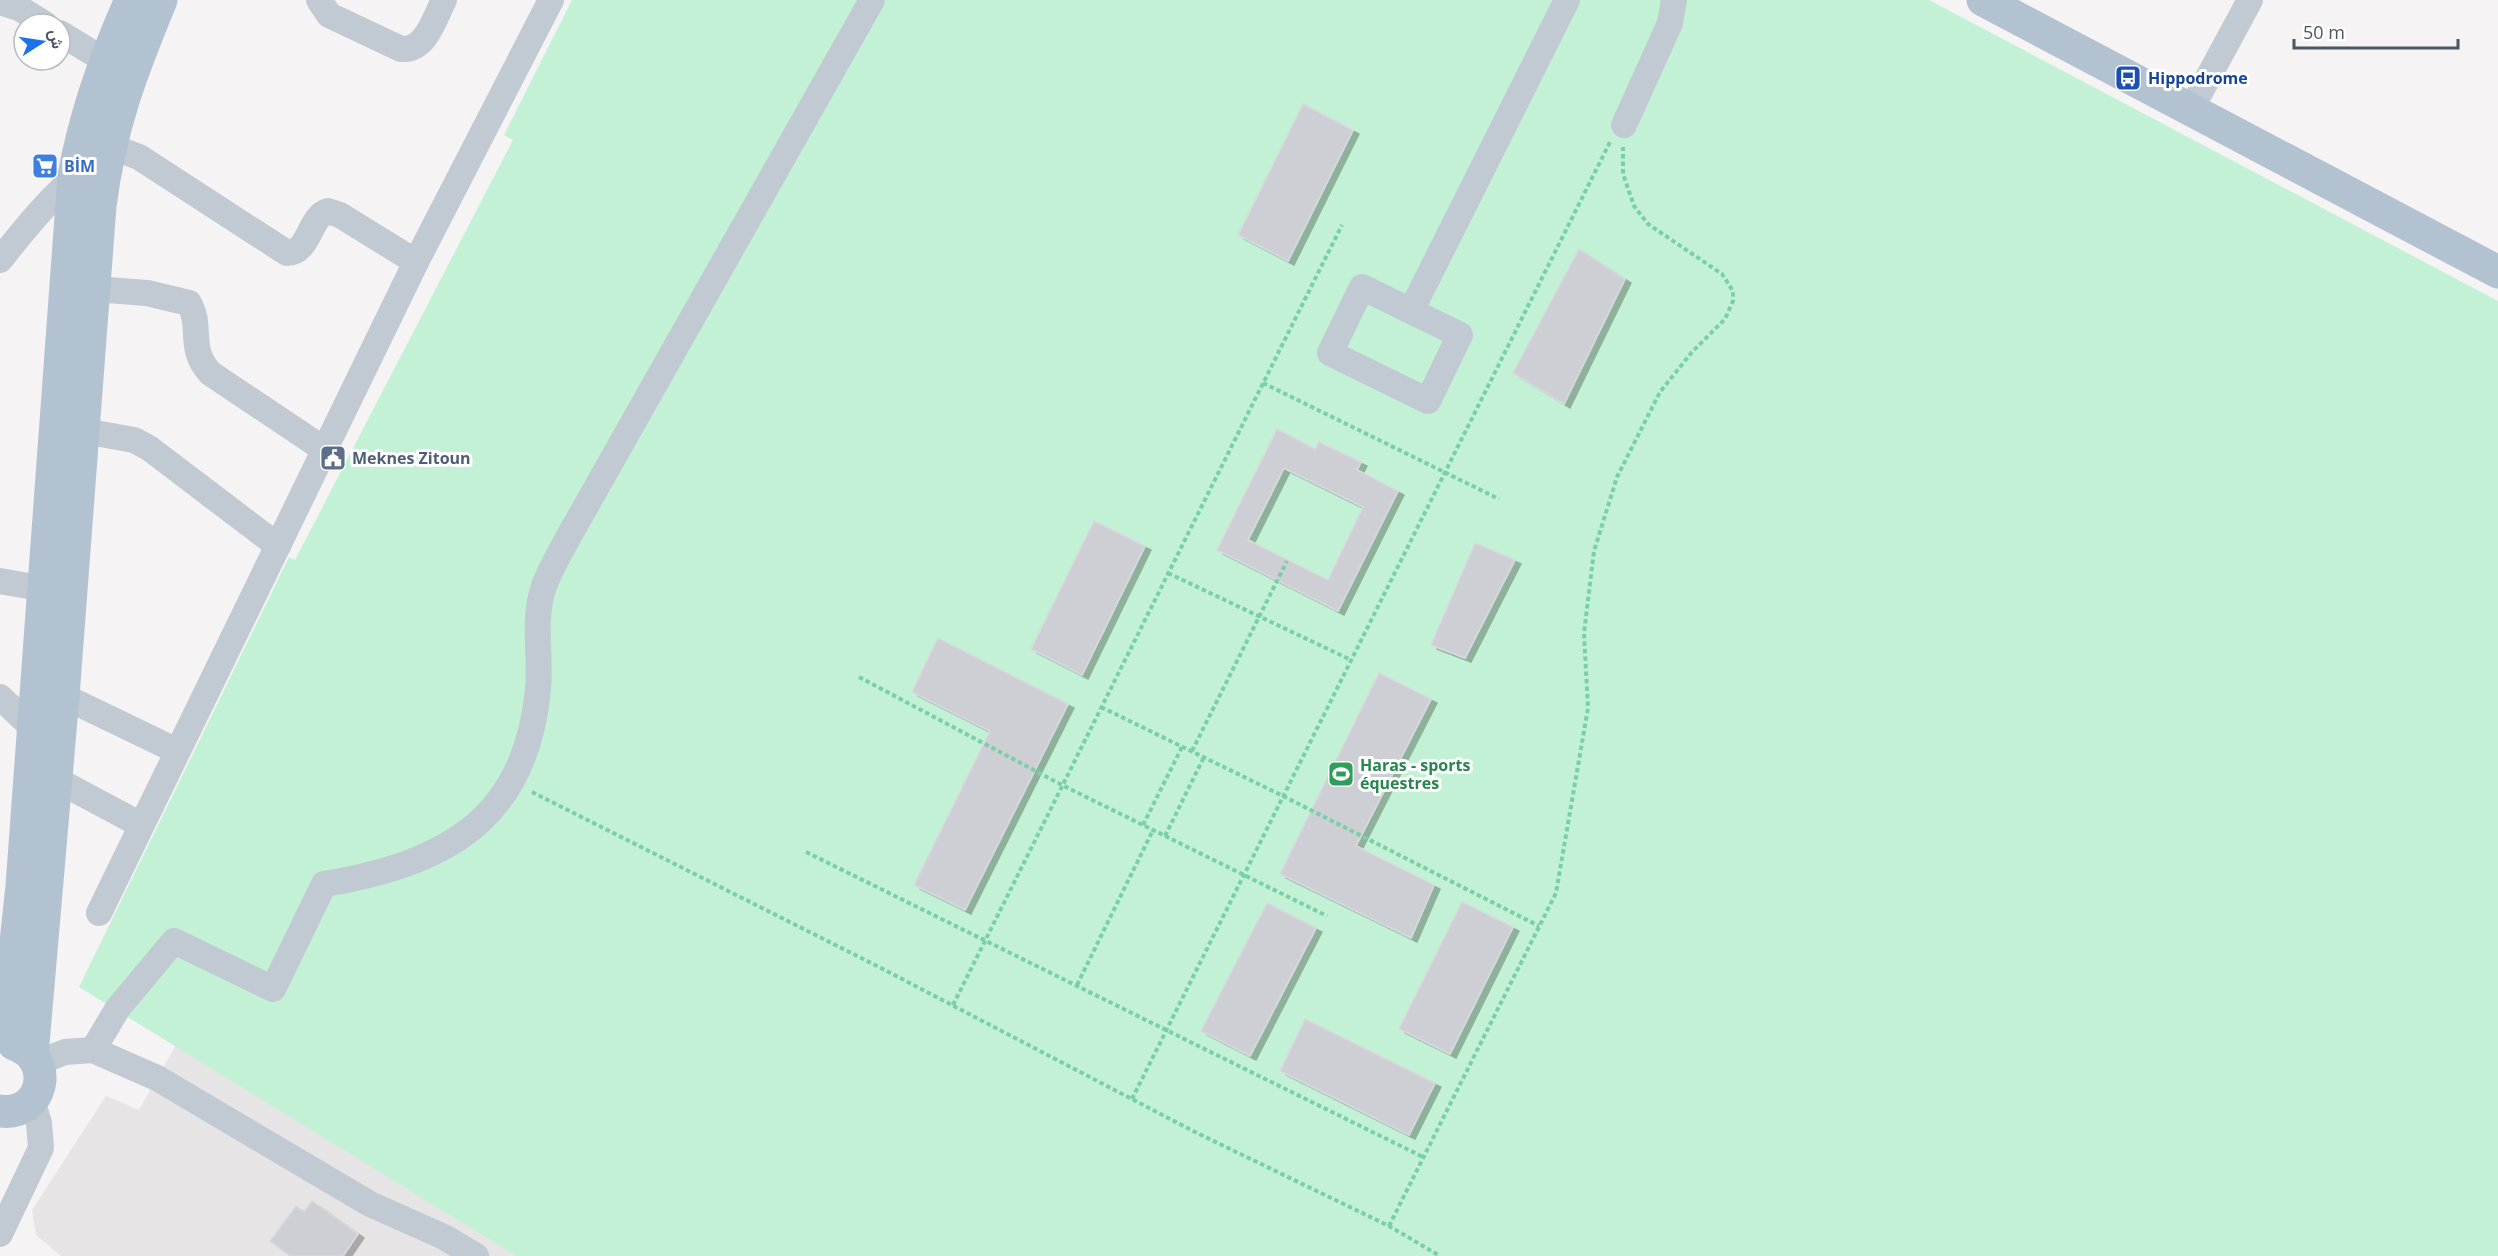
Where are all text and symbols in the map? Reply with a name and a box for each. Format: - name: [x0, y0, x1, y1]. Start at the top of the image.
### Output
- north arrow: [12, 12, 72, 72]
- scale bar: [2294, 12, 2458, 50]
- text: 50 m: [2303, 20, 2345, 44]
- text: ش: [44, 27, 69, 51]
- bus stop icon: Hippodrome: [2113, 63, 2143, 93]
- place label: Hippodrome: [2148, 67, 2248, 89]
- supermarket icon: BİM: [30, 151, 60, 181]
- place label: BİM: [64, 155, 95, 177]
- public building icon: Meknes Zitoun: [318, 443, 348, 473]
- place label: Meknes Zitoun: [352, 447, 471, 469]
- place label: Haras - sports équestres: [1360, 754, 1470, 794]
- sports icon: Haras - sports équestres: [1326, 759, 1356, 789]

